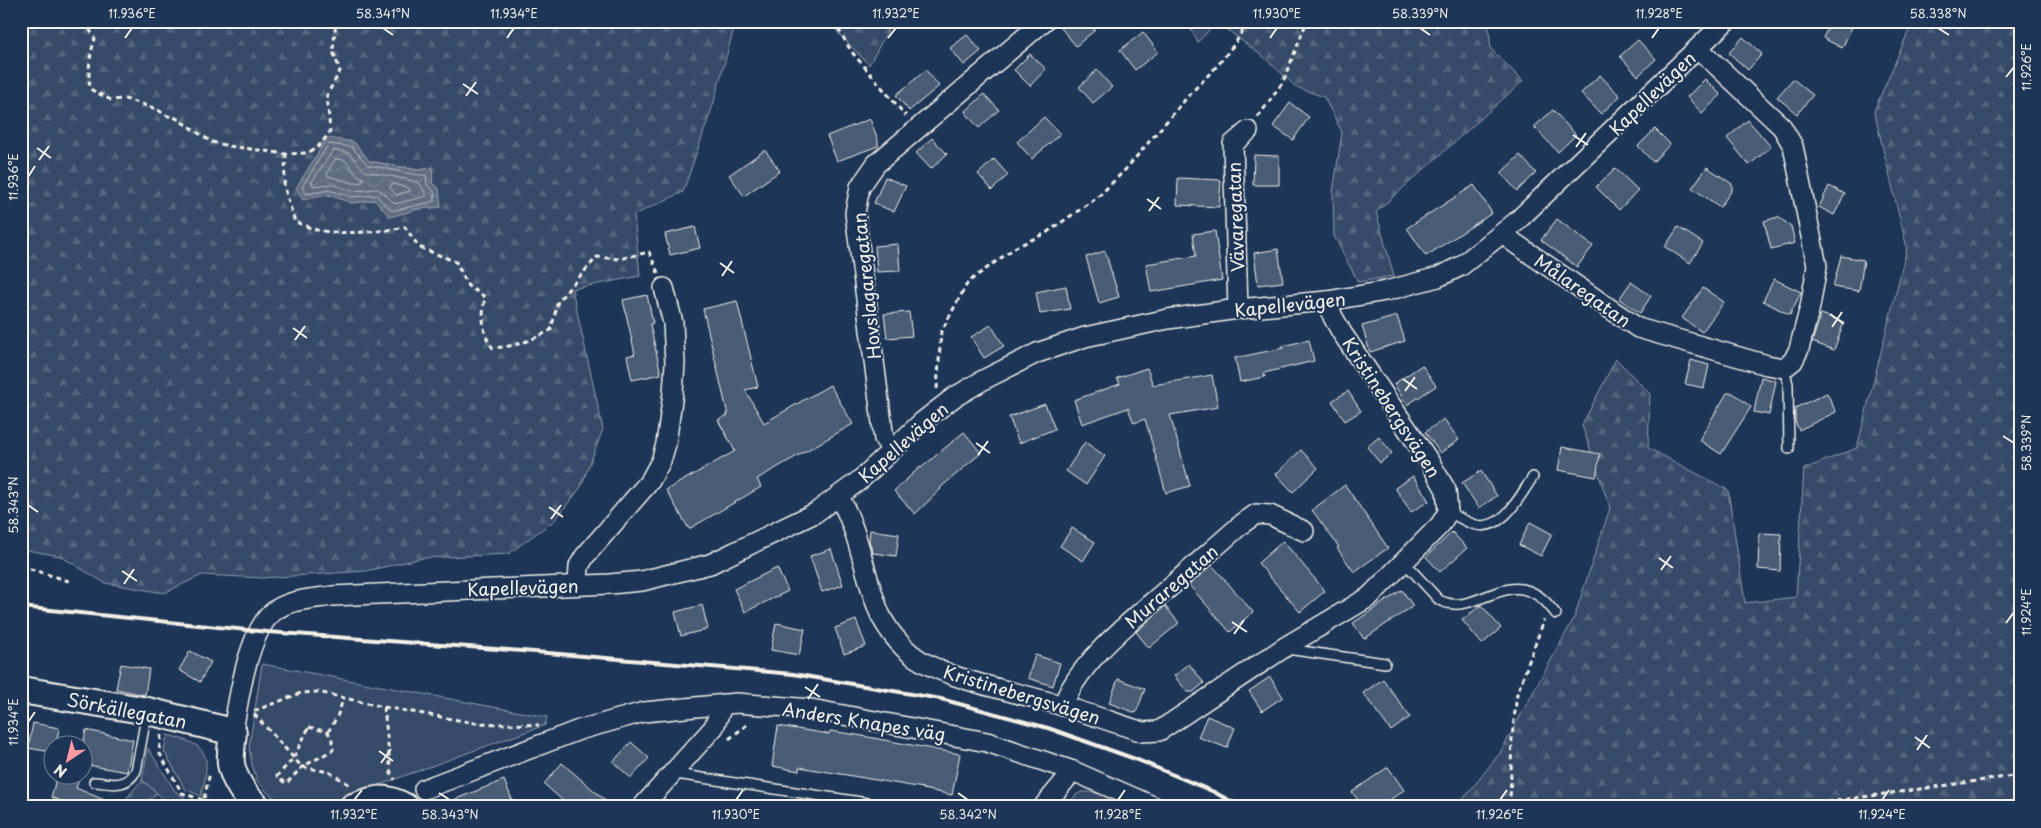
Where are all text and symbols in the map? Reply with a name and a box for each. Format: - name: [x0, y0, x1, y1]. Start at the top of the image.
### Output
- text: 11.936°E: [108, 4, 156, 22]
- text: 58.341°N: [356, 4, 410, 22]
- text: 11.934°E: [490, 4, 538, 22]
- text: 11.932°E: [872, 4, 920, 22]
- text: 11.930°E: [1253, 4, 1301, 22]
- text: 58.339°N: [1392, 4, 1448, 22]
- text: 11.928°E: [1635, 4, 1683, 22]
- text: 58.338°N: [1909, 4, 1967, 22]
- text: 11.926°E: [2017, 43, 2035, 91]
- street label: Kapellevägen: [1603, 45, 1701, 141]
- text: 11.936°E: [4, 153, 22, 201]
- street label: Vävaregatan: [1220, 161, 1250, 273]
- street label: Hovslagaregatan: [845, 211, 887, 361]
- street label: Målaregatan: [1529, 247, 1637, 333]
- street label: Kapellevägen: [1233, 285, 1347, 323]
- street label: Kristinebergsvägen: [1336, 331, 1448, 483]
- street label: Kapellevägen: [852, 395, 954, 489]
- text: 58.339°N: [2017, 415, 2035, 471]
- text: 58.343°N: [4, 476, 22, 534]
- street label: Muraregatan: [1118, 538, 1224, 634]
- street label: Kapellevägen: [467, 572, 579, 602]
- text: 11.924°E: [2017, 588, 2035, 636]
- street label: Kristinebergsvägen: [940, 657, 1104, 731]
- street label: Sörkällegatan: [65, 685, 189, 735]
- street label: Anders Knapes väg: [781, 695, 947, 747]
- text: 11.934°E: [4, 698, 22, 746]
- north arrow: [42, 736, 92, 786]
- text: N: [50, 759, 71, 783]
- text: 11.932°E: [330, 805, 378, 823]
- text: 58.343°N: [421, 805, 479, 823]
- text: 11.930°E: [712, 805, 760, 823]
- text: 58.342°N: [939, 805, 997, 823]
- text: 11.928°E: [1094, 805, 1142, 823]
- text: 11.926°E: [1476, 805, 1524, 823]
- text: 11.924°E: [1858, 805, 1906, 823]

